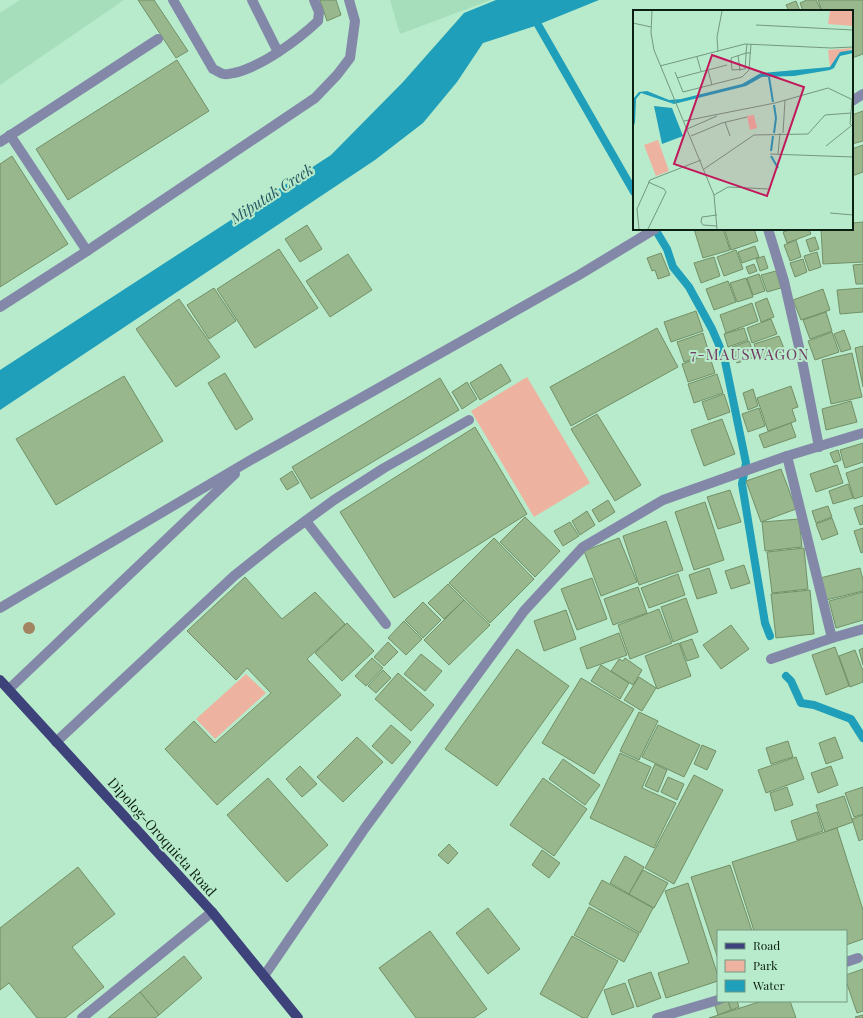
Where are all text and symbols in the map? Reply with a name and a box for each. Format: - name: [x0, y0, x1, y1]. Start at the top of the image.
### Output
- inset map: [633, 10, 853, 230]
- water label: Miputak Creek: [225, 159, 317, 228]
- district label: 7-MAUSWAGON: [690, 344, 810, 364]
- street label: Dipolog-Oroquieta Road: [104, 773, 221, 900]
- legend: [717, 930, 847, 1002]
- text: Road: [753, 937, 780, 953]
- text: Park: [753, 957, 778, 973]
- text: Water: [752, 977, 786, 993]

